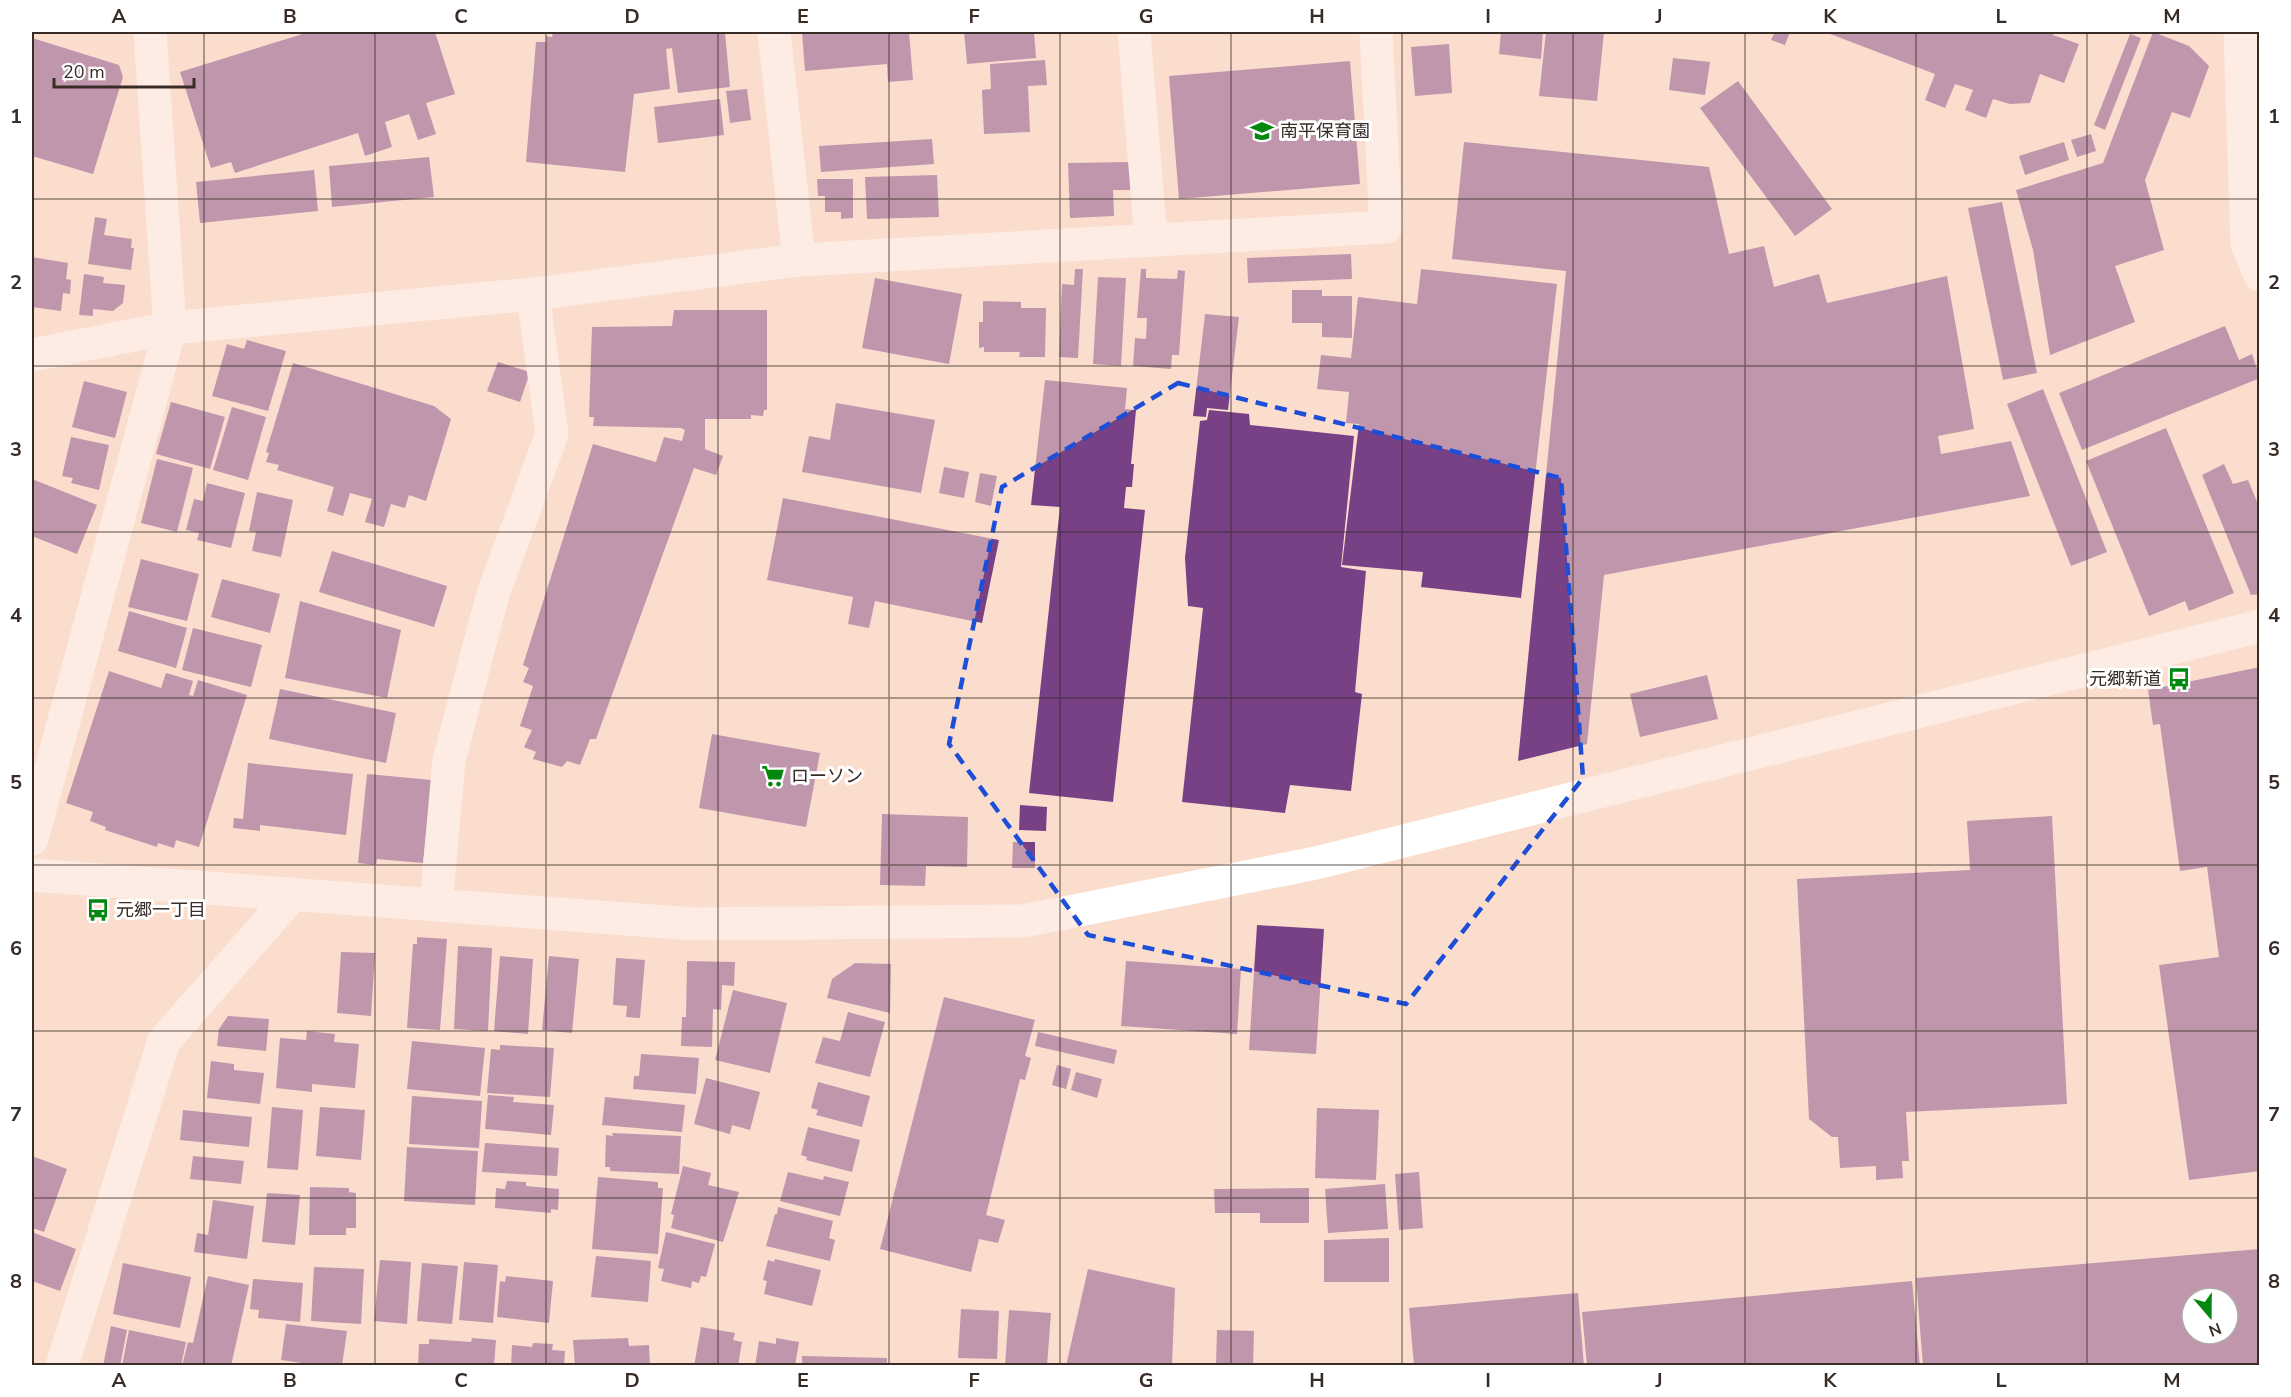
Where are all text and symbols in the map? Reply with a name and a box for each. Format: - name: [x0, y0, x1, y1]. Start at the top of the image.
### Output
- text: A: [112, 3, 127, 30]
- text: B: [283, 3, 297, 30]
- text: C: [454, 3, 468, 30]
- text: D: [624, 3, 640, 30]
- text: E: [797, 3, 809, 30]
- text: F: [968, 3, 980, 30]
- text: G: [1139, 3, 1153, 30]
- text: H: [1309, 3, 1325, 30]
- text: I: [1485, 3, 1491, 30]
- text: J: [1654, 3, 1663, 30]
- text: K: [1823, 3, 1837, 30]
- text: L: [1995, 3, 2007, 30]
- text: M: [2163, 3, 2181, 30]
- scale bar: [54, 51, 194, 89]
- text: 20 m: [63, 60, 105, 84]
- text: 1: [10, 103, 22, 130]
- text: 1: [2268, 103, 2280, 130]
- school or university icon: 南平保育園: [1249, 118, 1275, 144]
- place label: 南平保育園: [1280, 119, 1370, 143]
- text: 2: [10, 269, 22, 296]
- text: 2: [2268, 269, 2280, 296]
- text: 3: [10, 436, 22, 463]
- text: 3: [2268, 436, 2280, 463]
- text: 4: [10, 602, 22, 629]
- text: 4: [2268, 602, 2280, 629]
- bus stop icon: 元郷新道: [2166, 666, 2192, 692]
- place label: 元郷新道: [2089, 667, 2161, 691]
- supermarket icon: ローソン: [760, 763, 786, 789]
- place label: ローソン: [791, 764, 863, 788]
- text: 5: [10, 769, 22, 796]
- text: 5: [2268, 769, 2280, 796]
- bus stop icon: 元郷一丁目: [85, 897, 111, 923]
- place label: 元郷一丁目: [116, 898, 206, 922]
- text: 6: [10, 935, 22, 962]
- text: 6: [2268, 935, 2280, 962]
- text: 7: [10, 1101, 22, 1128]
- text: 7: [2268, 1101, 2280, 1128]
- text: 8: [10, 1268, 22, 1295]
- text: 8: [2268, 1268, 2280, 1295]
- north arrow: [2180, 1286, 2240, 1346]
- text: N: [2205, 1317, 2224, 1342]
- text: A: [112, 1367, 127, 1394]
- text: B: [283, 1367, 297, 1394]
- text: C: [454, 1367, 468, 1394]
- text: D: [624, 1367, 640, 1394]
- text: E: [797, 1367, 809, 1394]
- text: F: [968, 1367, 980, 1394]
- text: G: [1139, 1367, 1153, 1394]
- text: H: [1309, 1367, 1325, 1394]
- text: I: [1485, 1367, 1491, 1394]
- text: J: [1654, 1367, 1663, 1394]
- text: K: [1823, 1367, 1837, 1394]
- text: L: [1995, 1367, 2007, 1394]
- text: M: [2163, 1367, 2181, 1394]

